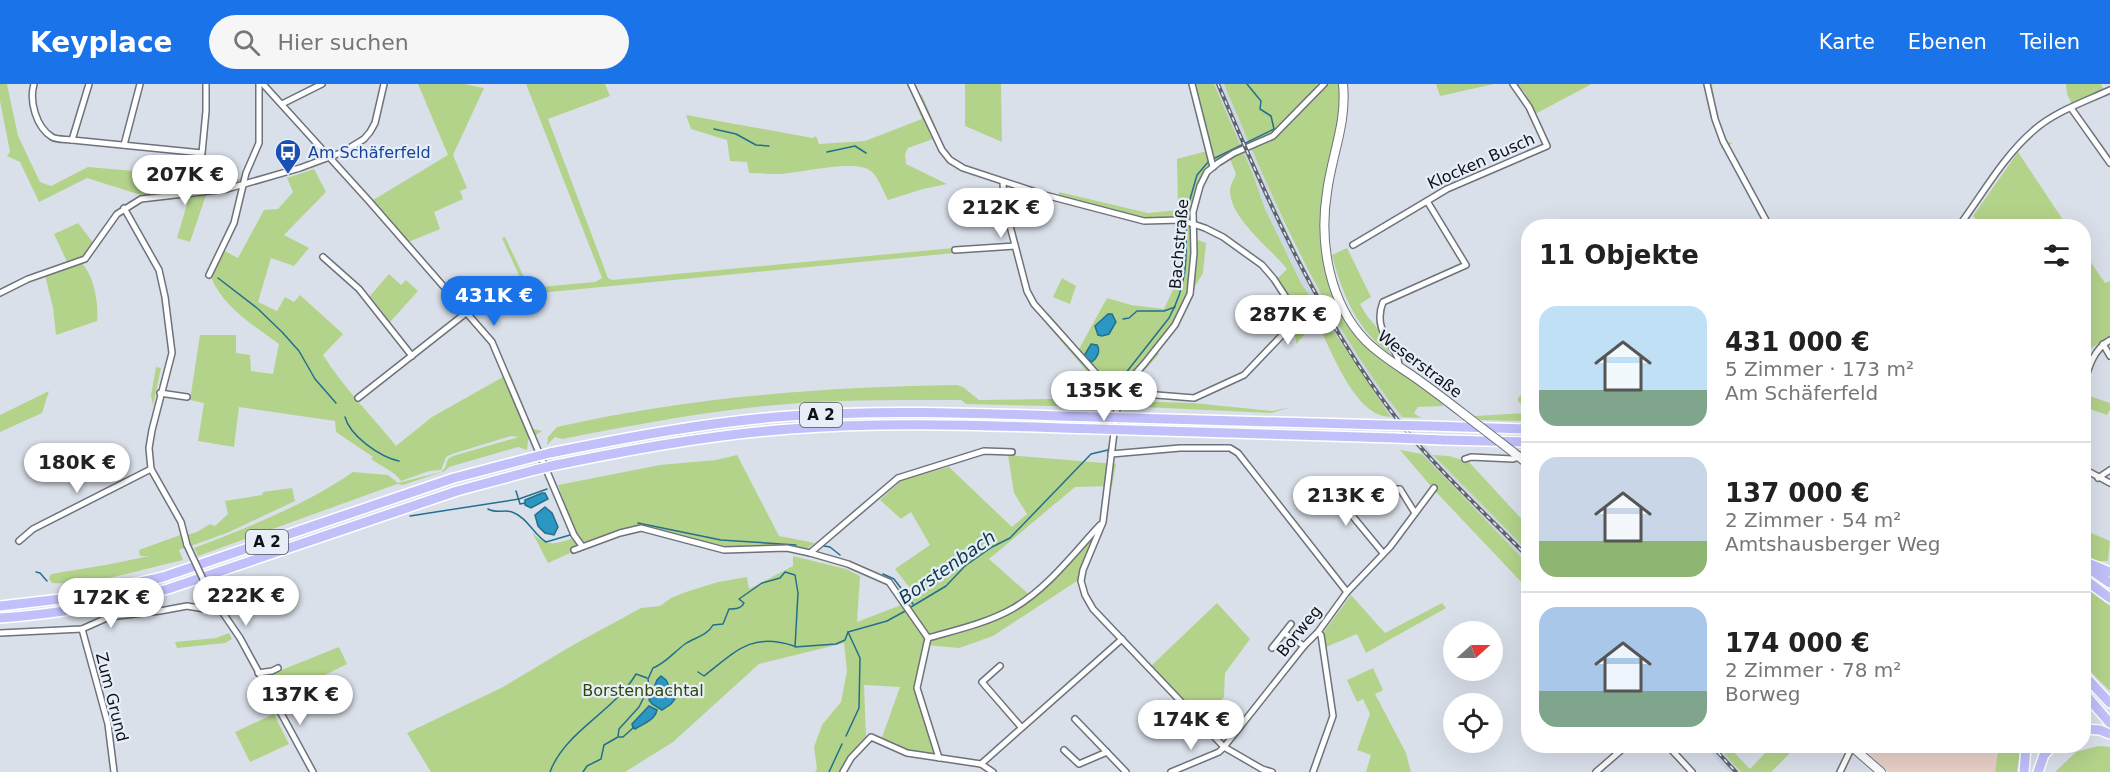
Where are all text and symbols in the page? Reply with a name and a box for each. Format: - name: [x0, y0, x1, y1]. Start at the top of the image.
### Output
- search box: [209, 15, 629, 69]
- text: Keyplace: [30, 26, 173, 59]
- icon: search: [230, 26, 263, 59]
- text: Hier suchen: [278, 30, 409, 55]
- text: Karte: [1819, 30, 1875, 54]
- text: Ebenen: [1908, 30, 1987, 54]
- text: Teilen: [2020, 30, 2080, 54]
- street label: Klocken Busch: [1424, 129, 1538, 193]
- bus stop icon: Am Schäferfeld: [273, 137, 303, 175]
- place label: Am Schäferfeld: [308, 143, 431, 162]
- pin: 207K €: [136, 155, 234, 206]
- text: 207K €: [146, 162, 224, 186]
- pin: 212K €: [952, 188, 1050, 239]
- text: 212K €: [962, 195, 1040, 219]
- street label: Bachstraße: [1166, 198, 1192, 290]
- icon: filters: [2040, 239, 2073, 272]
- text: 11 Objekte: [1539, 240, 1699, 270]
- pin: 431K €: [445, 276, 543, 327]
- text: 431K €: [455, 283, 533, 307]
- pin: 287K €: [1239, 295, 1337, 346]
- text: 287K €: [1249, 302, 1327, 326]
- street label: Weserstraße: [1374, 326, 1466, 402]
- text: 431 000 €: [1725, 327, 1870, 357]
- icon: home: [1587, 330, 1659, 402]
- text: 5 Zimmer · 173 m²: [1725, 357, 1914, 381]
- pin: 135K €: [1055, 371, 1153, 422]
- text: 135K €: [1065, 378, 1143, 402]
- text: Am Schäferfeld: [1725, 381, 1878, 405]
- road number: A 2: [800, 403, 842, 427]
- pin: 180K €: [28, 443, 126, 494]
- text: 180K €: [38, 450, 116, 474]
- pin: 213K €: [1297, 476, 1395, 527]
- text: 137 000 €: [1725, 478, 1870, 508]
- icon: home: [1587, 481, 1659, 553]
- text: 213K €: [1307, 483, 1385, 507]
- text: 2 Zimmer · 54 m²: [1725, 508, 1901, 532]
- water label: Borstenbach: [895, 526, 999, 608]
- road number: A 2: [246, 530, 288, 554]
- text: Amtshausberger Weg: [1725, 532, 1941, 556]
- pin: 222K €: [197, 576, 295, 627]
- pin: 172K €: [62, 578, 160, 629]
- text: 222K €: [207, 583, 285, 607]
- text: 172K €: [72, 585, 150, 609]
- street label: Borweg: [1273, 602, 1325, 660]
- north arrow: [1443, 621, 1503, 681]
- map controls: [1443, 621, 1503, 753]
- text: 174 000 €: [1725, 628, 1870, 658]
- icon: home: [1587, 631, 1659, 703]
- street label: Zum Grund: [92, 650, 132, 744]
- text: 2 Zimmer · 78 m²: [1725, 658, 1901, 682]
- pin: 137K €: [251, 675, 349, 726]
- park label: Borstenbachtal: [582, 681, 704, 700]
- text: 137K €: [261, 682, 339, 706]
- text: Borweg: [1725, 682, 1801, 706]
- button: locate: [1443, 693, 1503, 753]
- pin: 174K €: [1142, 700, 1240, 751]
- text: 174K €: [1152, 707, 1230, 731]

